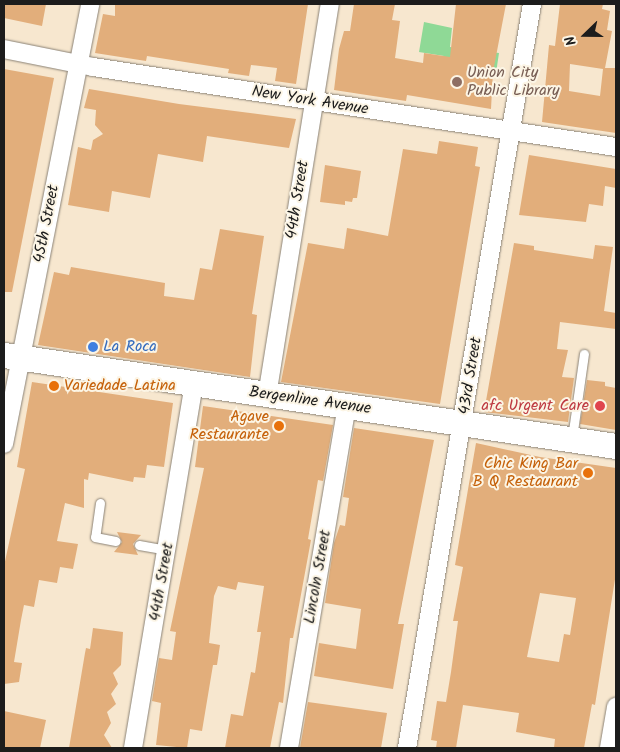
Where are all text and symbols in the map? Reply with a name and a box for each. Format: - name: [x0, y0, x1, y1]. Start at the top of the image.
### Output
- north arrow: [560, 10, 610, 60]
- text: N: [559, 32, 583, 49]
- place label: Union City Public Library: [467, 63, 560, 101]
- marker: Union City Public Library: [451, 76, 463, 88]
- street label: New York Avenue: [250, 82, 370, 120]
- street label: 44th Street: [282, 159, 314, 241]
- street label: 45th Street: [30, 183, 64, 265]
- street label: 43rd Street: [455, 336, 487, 416]
- place label: La Roca: [103, 337, 157, 357]
- marker: La Roca: [87, 341, 99, 353]
- place label: Variedade Latina: [64, 376, 176, 396]
- marker: Variedade Latina: [48, 380, 60, 392]
- street label: Bergenline Avenue: [248, 383, 372, 419]
- place label: afc Urgent Care: [482, 396, 589, 416]
- marker: afc Urgent Care: [593, 399, 607, 413]
- place label: Agave Restaurante: [190, 407, 269, 445]
- marker: Agave Restaurante: [273, 420, 285, 432]
- place label: Chic King Bar B Q Restaurant: [472, 454, 578, 492]
- marker: Chic King Bar B Q Restaurant: [582, 467, 594, 479]
- street label: Lincoln Street: [300, 529, 336, 625]
- street label: 44th Street: [146, 541, 178, 623]

